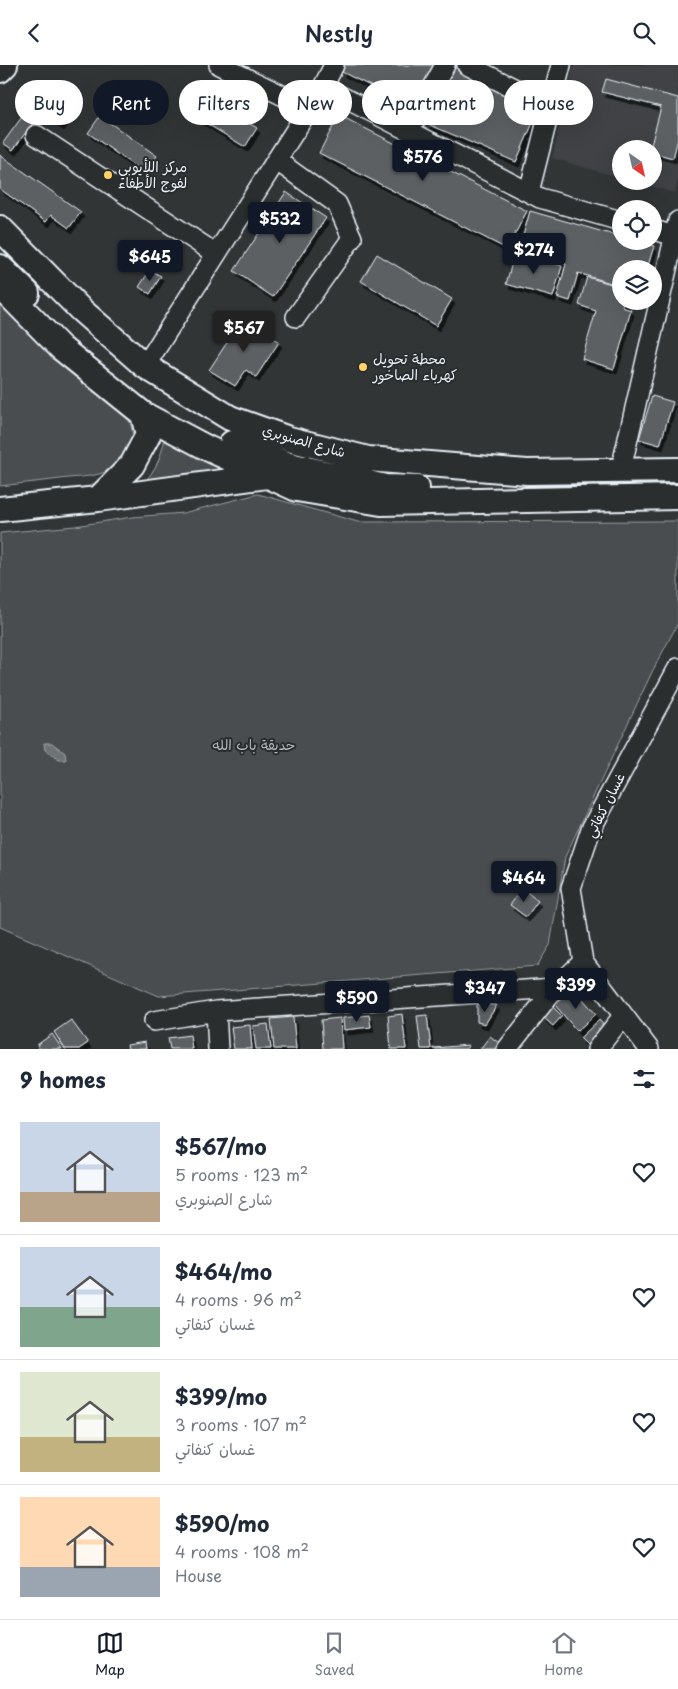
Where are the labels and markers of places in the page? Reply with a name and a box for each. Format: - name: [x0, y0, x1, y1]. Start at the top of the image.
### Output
- pin: $576: [393, 139, 453, 182]
- place label: مركز اللأيوبي لفوج الأطفاء: [118, 156, 187, 193]
- marker: مركز اللأيوبي لفوج الأطفاء: [102, 169, 114, 181]
- pin: $532: [250, 201, 310, 244]
- pin: $274: [504, 233, 564, 275]
- pin: $645: [120, 239, 180, 282]
- pin: $567: [214, 311, 274, 353]
- place label: محطة تحويل كهرباء الصاخور: [372, 348, 457, 385]
- marker: محطة تحويل كهرباء الصاخور: [357, 361, 369, 373]
- pin: $464: [494, 861, 554, 903]
- pin: $399: [546, 967, 606, 1010]
- pin: $347: [455, 971, 515, 1013]
- pin: $590: [327, 981, 387, 1023]

